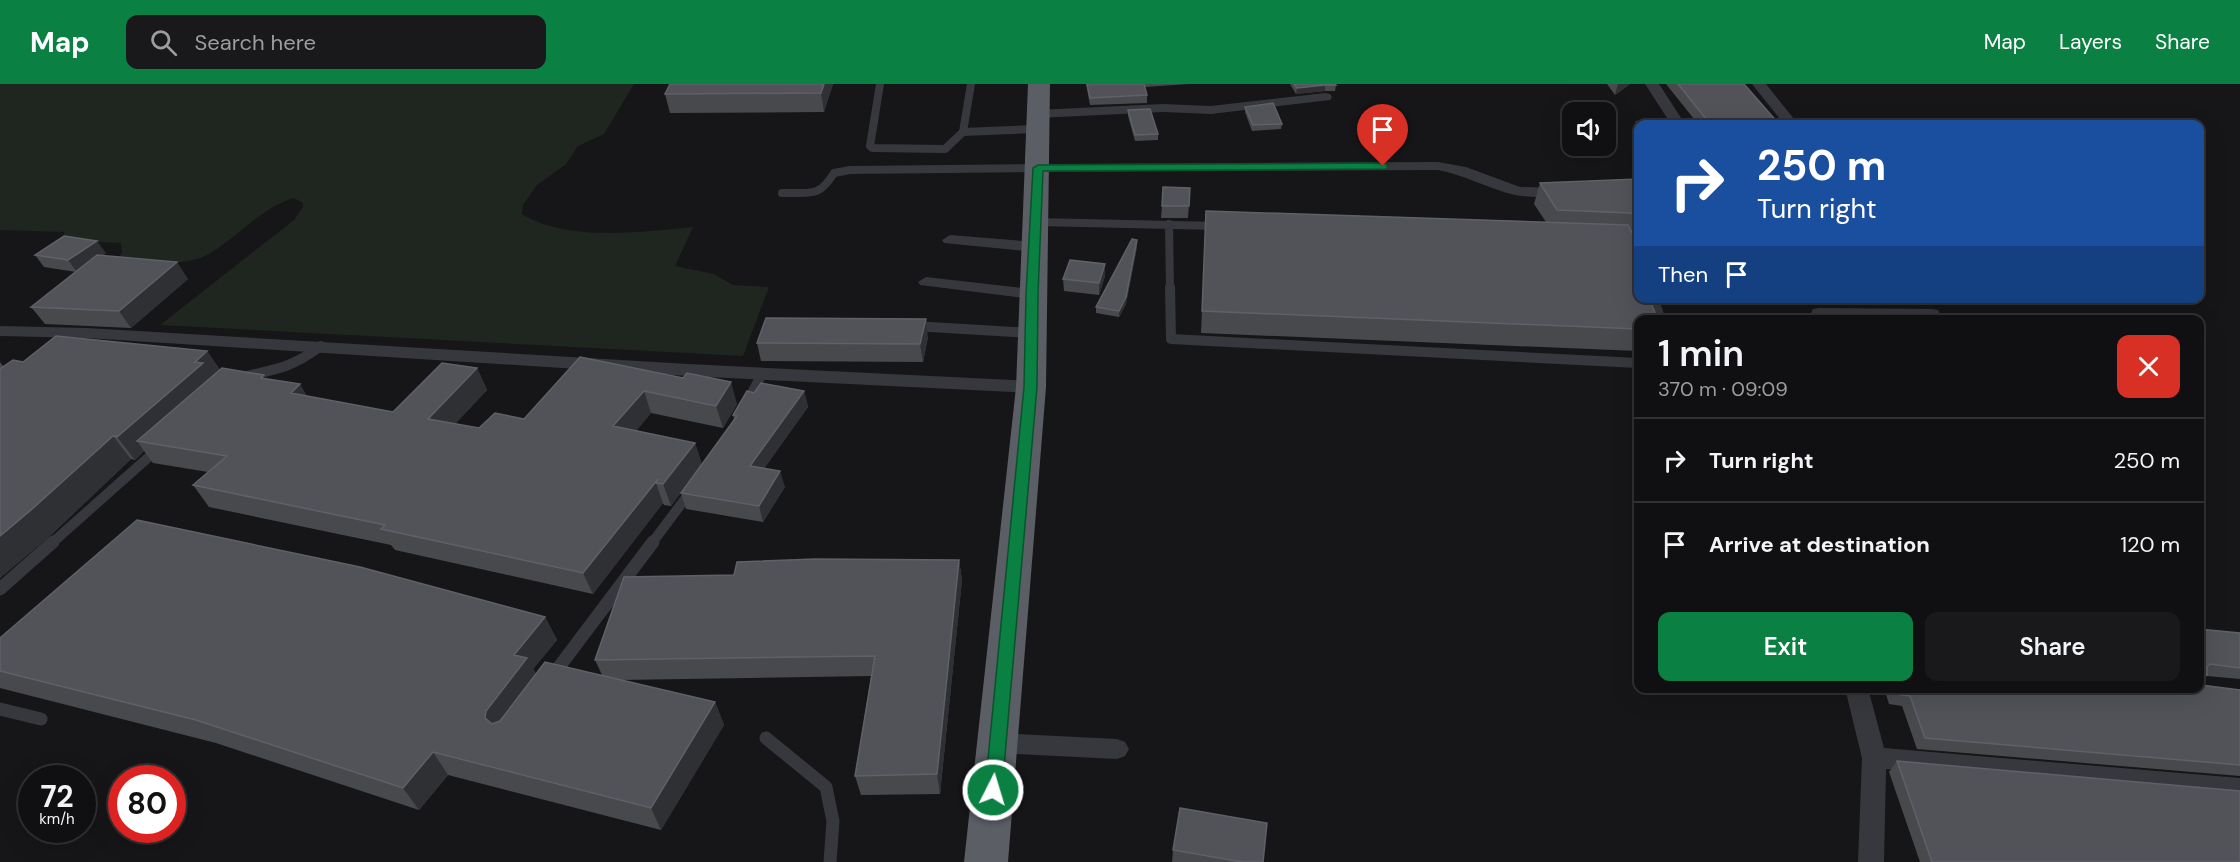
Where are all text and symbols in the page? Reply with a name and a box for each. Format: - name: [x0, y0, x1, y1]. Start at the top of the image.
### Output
- search box: [126, 15, 546, 69]
- text: Map: [30, 24, 90, 61]
- icon: search: [147, 26, 180, 59]
- text: Search here: [195, 28, 316, 57]
- text: Map: [1984, 28, 2026, 56]
- text: Layers: [2059, 28, 2122, 56]
- text: Share: [2155, 28, 2210, 56]
- map controls: [1562, 102, 1616, 156]
- button: sound: [1562, 102, 1616, 156]
- pin: [1357, 104, 1408, 166]
- icon: arrive: [1366, 113, 1399, 146]
- text: 250 m: [1757, 138, 1886, 193]
- icon: right: [1658, 144, 1736, 222]
- text: Turn right: [1757, 191, 1877, 226]
- icon: arrive: [1720, 258, 1753, 291]
- text: Then: [1658, 260, 1708, 289]
- text: 1 min: [1658, 330, 1744, 377]
- button: close: [2117, 335, 2180, 398]
- text: 370 m · 09:09: [1658, 376, 1788, 402]
- icon: right: [1658, 444, 1691, 477]
- text: Turn right: [1709, 446, 1814, 475]
- text: 250 m: [2113, 446, 2180, 475]
- icon: arrive: [1658, 528, 1691, 561]
- text: Arrive at destination: [1709, 530, 1930, 559]
- text: 120 m: [2120, 530, 2180, 559]
- button: Exit: [1658, 612, 1913, 681]
- button: Share: [1925, 612, 2180, 681]
- position arrow: [961, 758, 1025, 822]
- speed limit sign: 80: [108, 765, 186, 843]
- text: 72: [40, 777, 74, 816]
- text: km/h: [39, 809, 75, 829]

